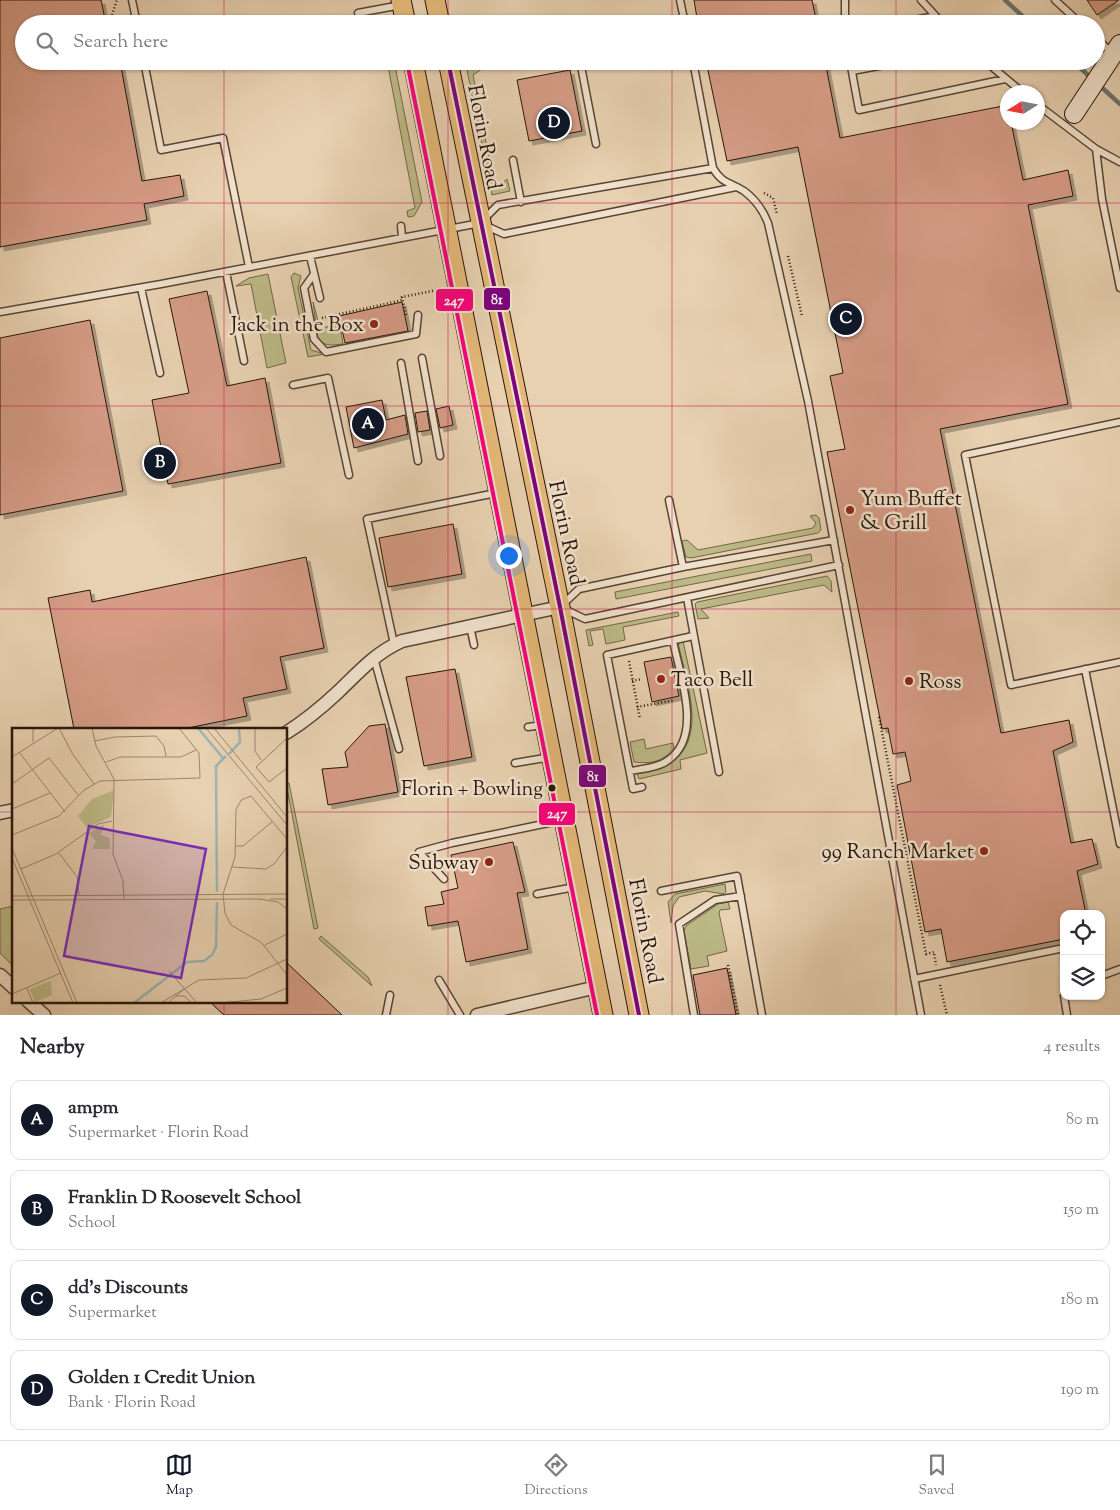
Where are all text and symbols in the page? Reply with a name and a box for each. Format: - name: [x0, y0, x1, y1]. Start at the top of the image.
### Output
- search box: [15, 15, 1105, 70]
- icon: search: [33, 29, 61, 57]
- text: Search here: [73, 29, 168, 56]
- street label: Florin Road: [458, 82, 508, 193]
- north arrow: [1000, 85, 1045, 130]
- pin: D: [538, 104, 570, 142]
- line badge: 81: [483, 287, 511, 311]
- line badge: 247: [435, 288, 474, 312]
- text: 81: [491, 291, 503, 311]
- text: 247: [444, 292, 465, 312]
- pin: C: [830, 300, 862, 338]
- place label: Jack in the Box: [230, 311, 364, 341]
- marker: Jack in the Box: [368, 318, 380, 330]
- pin: A: [352, 405, 384, 443]
- pin: B: [144, 444, 176, 482]
- street label: Florin Road: [539, 478, 591, 589]
- place label: Yum Buffet & Grill: [860, 485, 962, 539]
- marker: Yum Buffet & Grill: [844, 504, 856, 516]
- your location: [496, 543, 522, 569]
- place label: Taco Bell: [671, 666, 754, 696]
- place label: Ross: [919, 668, 961, 698]
- marker: Taco Bell: [655, 673, 667, 685]
- marker: Ross: [903, 675, 915, 687]
- inset map: [12, 728, 288, 1002]
- line badge: 81: [578, 764, 607, 788]
- text: 81: [587, 768, 599, 788]
- place label: Florin + Bowling: [401, 776, 543, 805]
- marker: Florin + Bowling: [547, 783, 557, 793]
- line badge: 247: [538, 802, 576, 826]
- text: 247: [547, 805, 568, 825]
- place label: 99 Ranch Market: [822, 838, 974, 868]
- marker: 99 Ranch Market: [978, 845, 990, 857]
- place label: Subway: [408, 849, 480, 879]
- marker: Subway: [483, 856, 495, 868]
- street label: Florin Road: [619, 876, 669, 987]
- map controls: [1060, 910, 1105, 1000]
- button: locate: [1060, 910, 1105, 955]
- button: layers: [1060, 955, 1105, 1000]
- text: Nearby: [20, 1033, 85, 1063]
- text: 4 results: [1044, 1036, 1100, 1059]
- text: ampm: [68, 1095, 119, 1122]
- text: A: [31, 1109, 44, 1132]
- text: 80 m: [1066, 1109, 1099, 1132]
- text: Supermarket · Florin Road: [68, 1122, 249, 1145]
- text: Franklin D Roosevelt School: [68, 1185, 301, 1212]
- text: B: [32, 1199, 42, 1222]
- text: 150 m: [1063, 1199, 1099, 1222]
- text: School: [68, 1212, 116, 1235]
- text: dd's Discounts: [68, 1275, 188, 1302]
- text: C: [31, 1289, 43, 1312]
- text: 180 m: [1060, 1289, 1099, 1312]
- text: Supermarket: [68, 1302, 157, 1325]
- text: Golden 1 Credit Union: [68, 1365, 255, 1392]
- text: D: [31, 1379, 43, 1402]
- text: 190 m: [1061, 1379, 1099, 1402]
- text: Bank · Florin Road: [68, 1392, 196, 1415]
- tab: Map: [165, 1451, 193, 1501]
- tab: Directions: [524, 1451, 588, 1501]
- tab: Saved: [919, 1451, 954, 1501]

